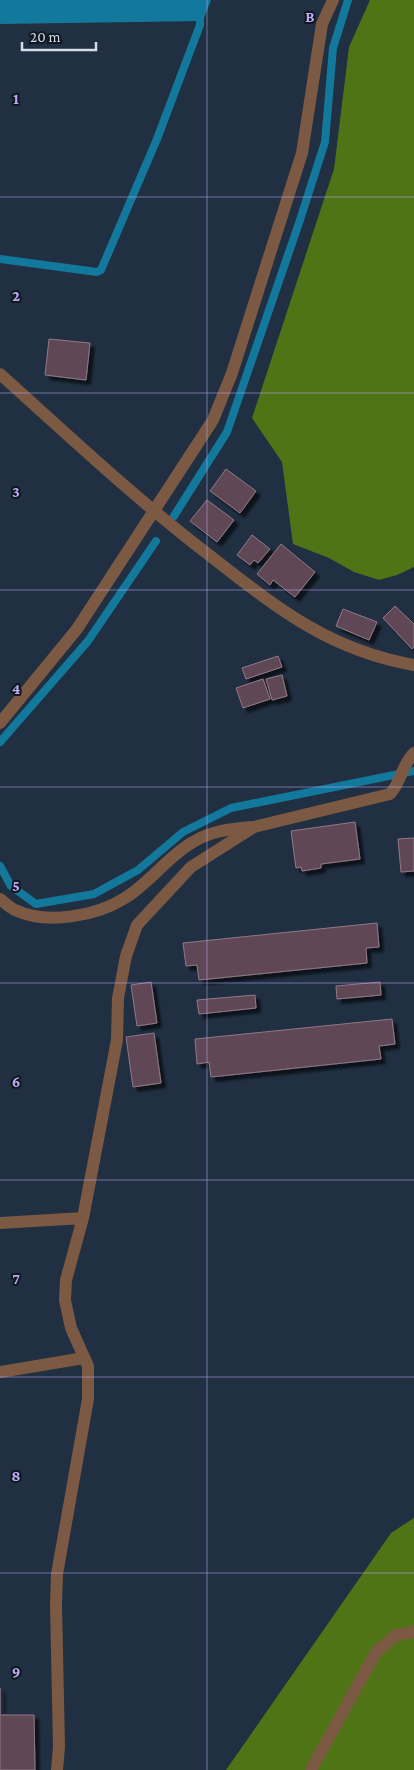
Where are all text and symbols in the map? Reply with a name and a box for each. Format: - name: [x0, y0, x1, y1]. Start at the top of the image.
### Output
- text: B: [305, 8, 315, 25]
- scale bar: [22, 20, 96, 52]
- text: 20 m: [30, 29, 61, 45]
- text: 1: [13, 90, 19, 107]
- text: 2: [12, 287, 20, 304]
- text: 3: [12, 483, 20, 500]
- text: 4: [12, 680, 21, 697]
- text: 5: [12, 877, 20, 894]
- text: 6: [12, 1073, 20, 1090]
- text: 7: [12, 1270, 20, 1287]
- text: 8: [11, 1467, 21, 1484]
- text: 9: [12, 1663, 20, 1680]

